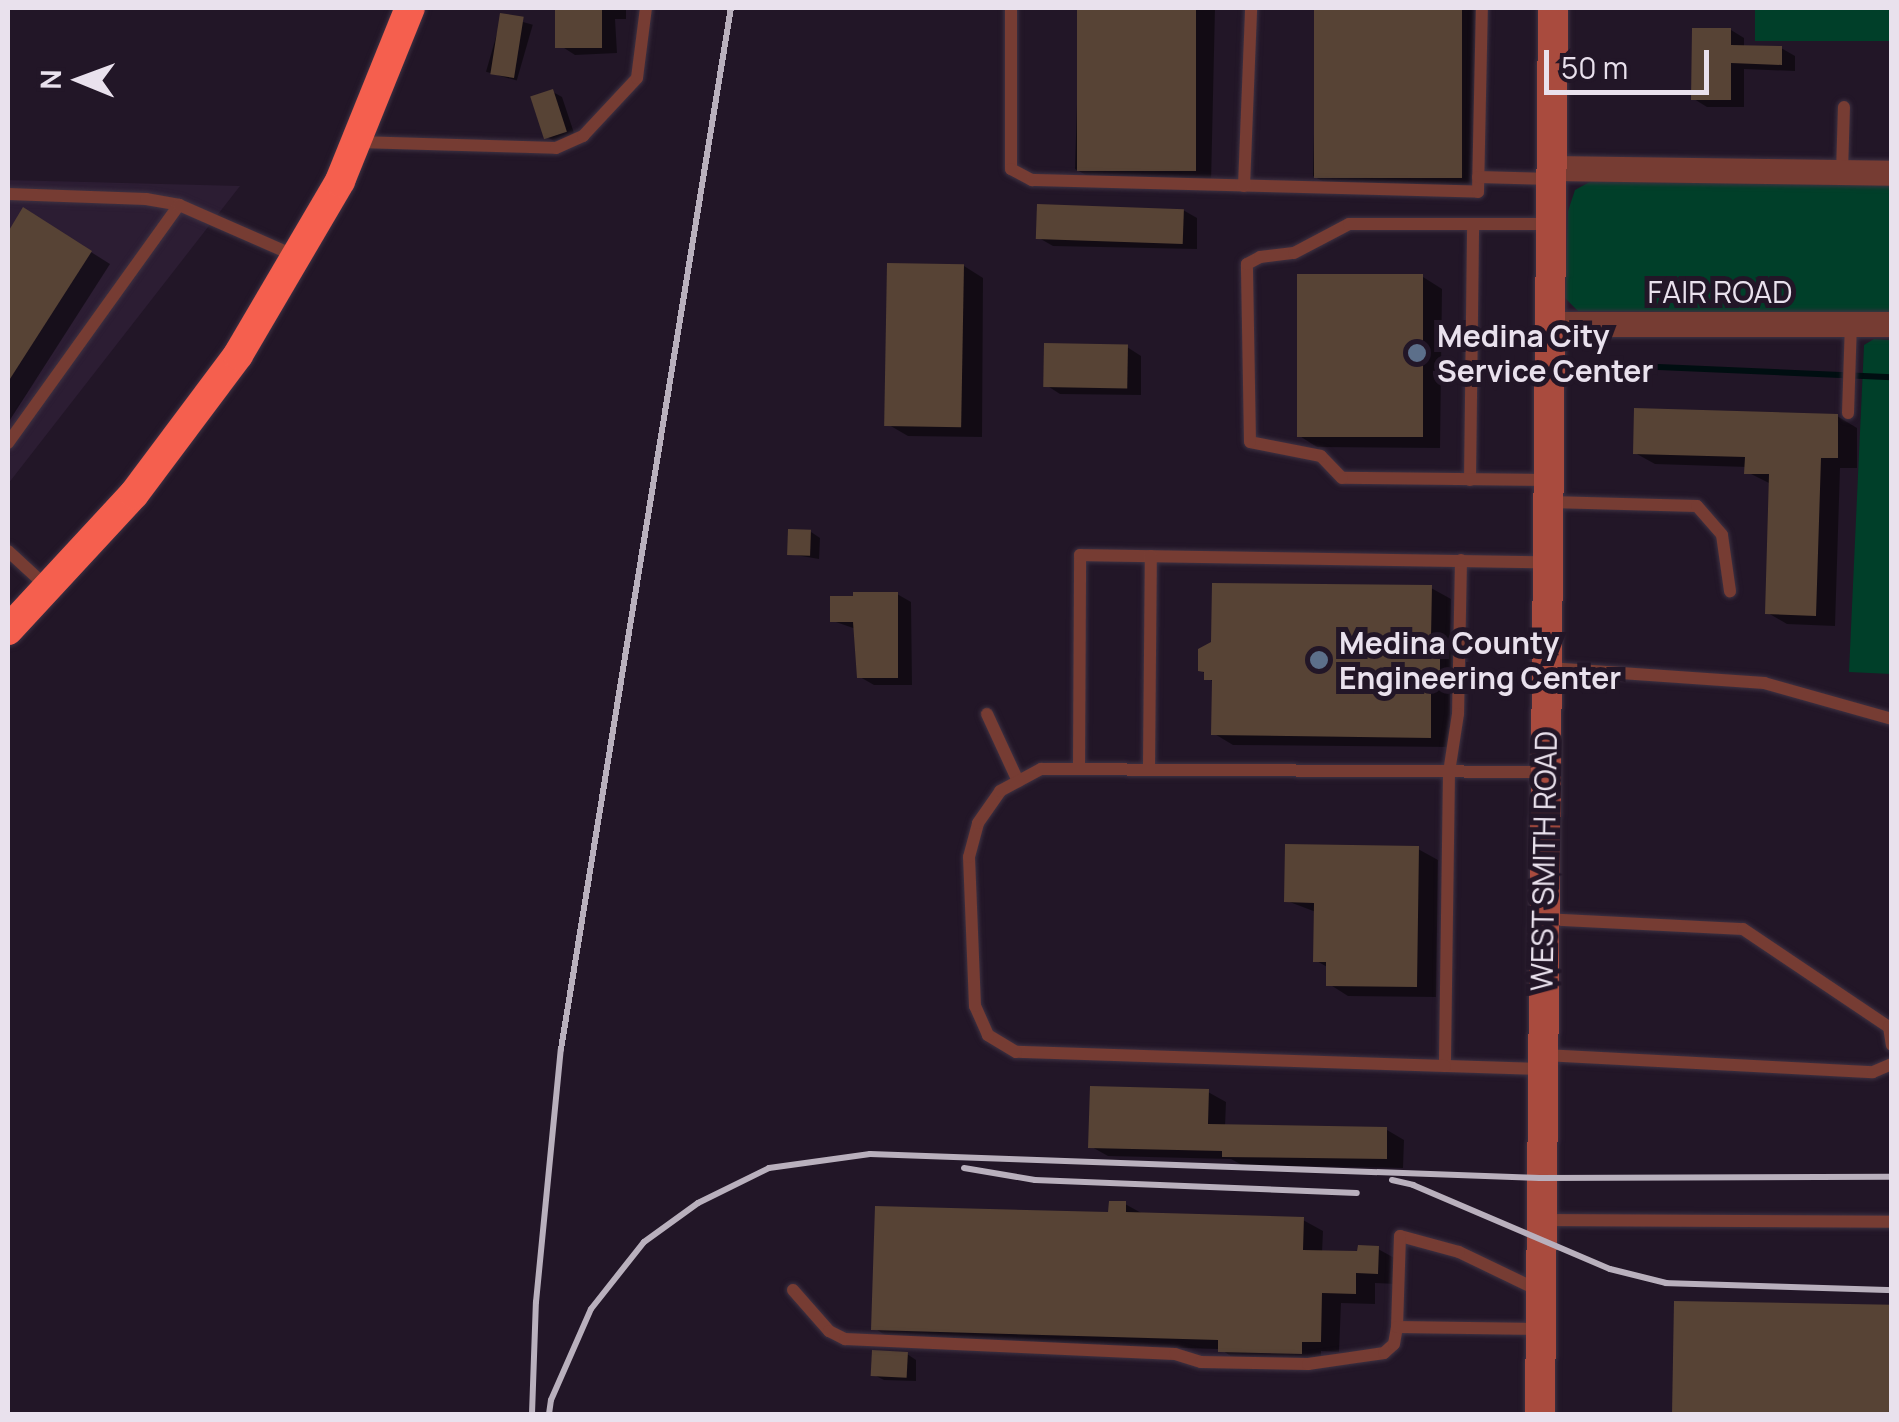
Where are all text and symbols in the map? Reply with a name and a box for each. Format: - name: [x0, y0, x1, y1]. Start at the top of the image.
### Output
- north arrow: [30, 30, 130, 130]
- scale bar: [1549, 30, 1714, 92]
- text: 50 m: [1561, 47, 1628, 88]
- text: N: [31, 69, 69, 90]
- street label: FAIR ROAD: [1648, 274, 1792, 310]
- place label: Medina City Service Center: [1437, 318, 1653, 388]
- marker: Medina City Service Center: [1406, 342, 1428, 364]
- place label: Medina County Engineering Center: [1339, 625, 1621, 696]
- marker: Medina County Engineering Center: [1308, 649, 1330, 671]
- street label: WEST SMITH ROAD: [1524, 730, 1564, 992]

